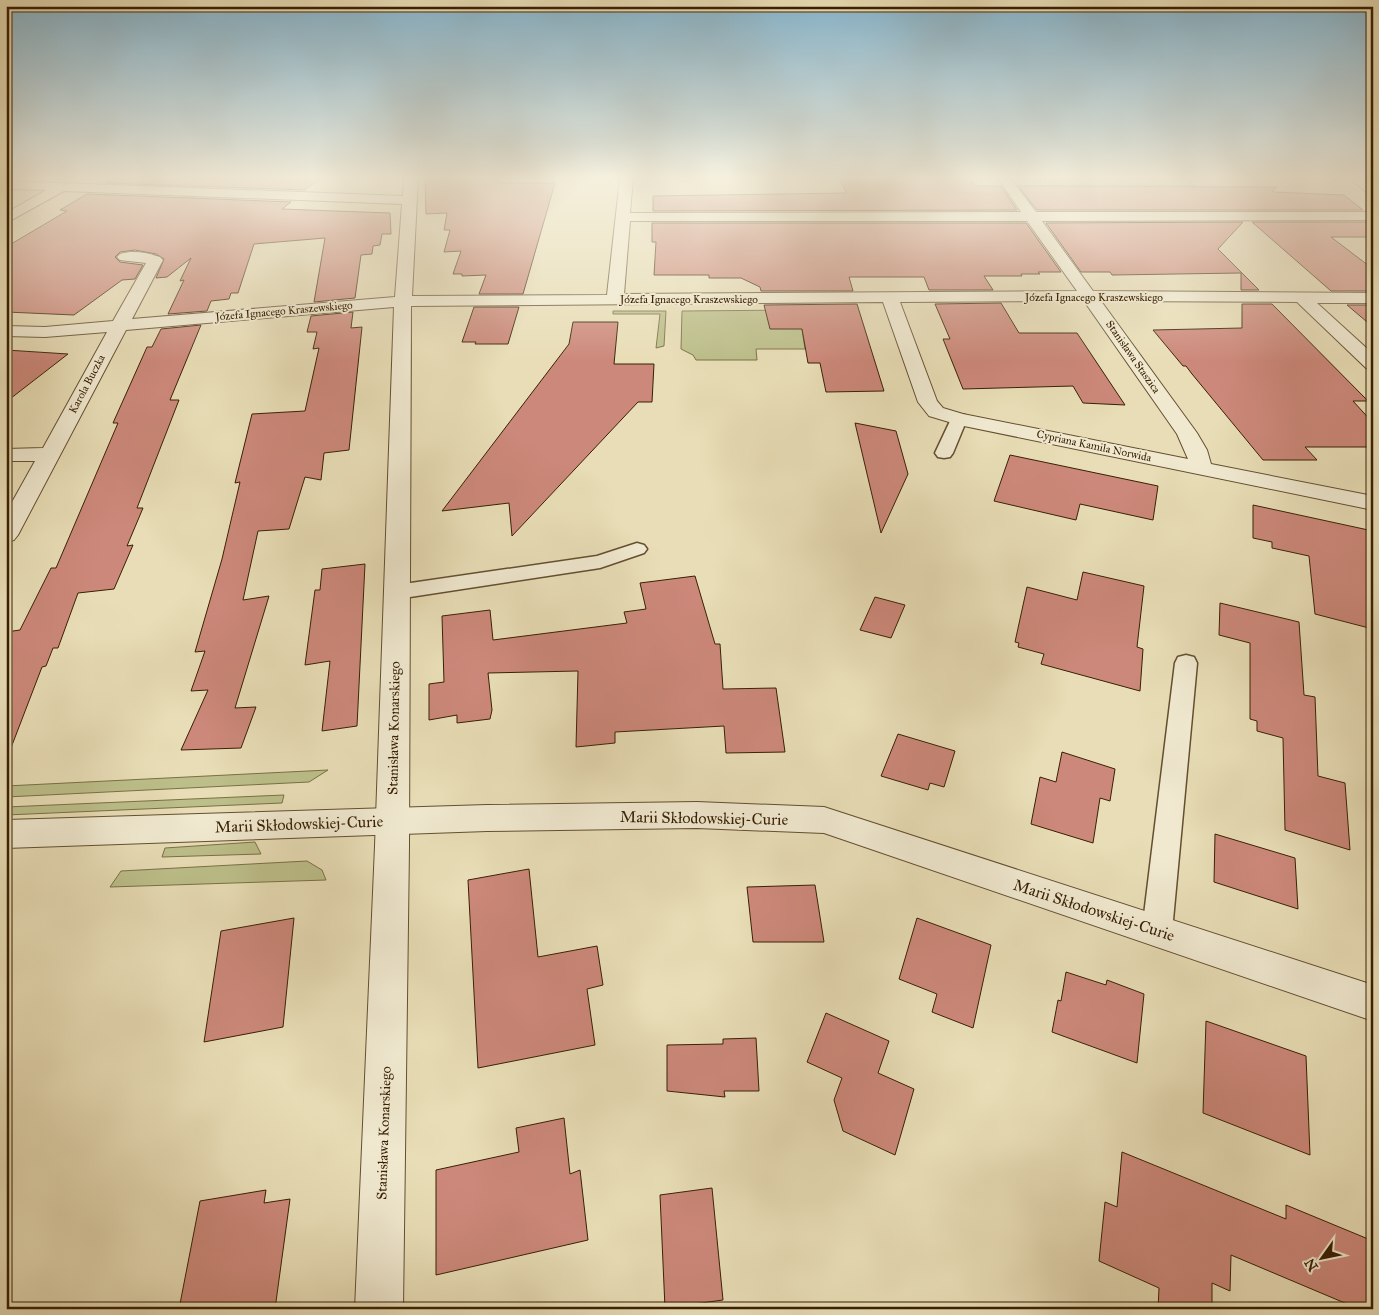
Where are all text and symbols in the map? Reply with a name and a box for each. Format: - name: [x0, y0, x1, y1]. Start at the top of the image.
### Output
- street label: Józefa Ignacego Kraszewskiego: [1024, 291, 1163, 305]
- street label: Józefa Ignacego Kraszewskiego: [619, 293, 758, 307]
- street label: Józefa Ignacego Kraszewskiego: [214, 298, 354, 325]
- street label: Stanisława Staszica: [1103, 318, 1163, 396]
- street label: Karola Buczka: [66, 352, 108, 416]
- street label: Cypriana Kamila Norwida: [1035, 427, 1153, 465]
- street label: Stanisława Konarskiego: [384, 661, 404, 795]
- street label: Marii Skłodowskiej-Curie: [620, 807, 789, 829]
- street label: Marii Skłodowskiej-Curie: [215, 812, 384, 836]
- street label: Marii Skłodowskiej-Curie: [1011, 875, 1177, 945]
- street label: Stanisława Konarskiego: [373, 1066, 395, 1200]
- north arrow: [1296, 1232, 1346, 1282]
- text: N: [1301, 1255, 1322, 1274]

